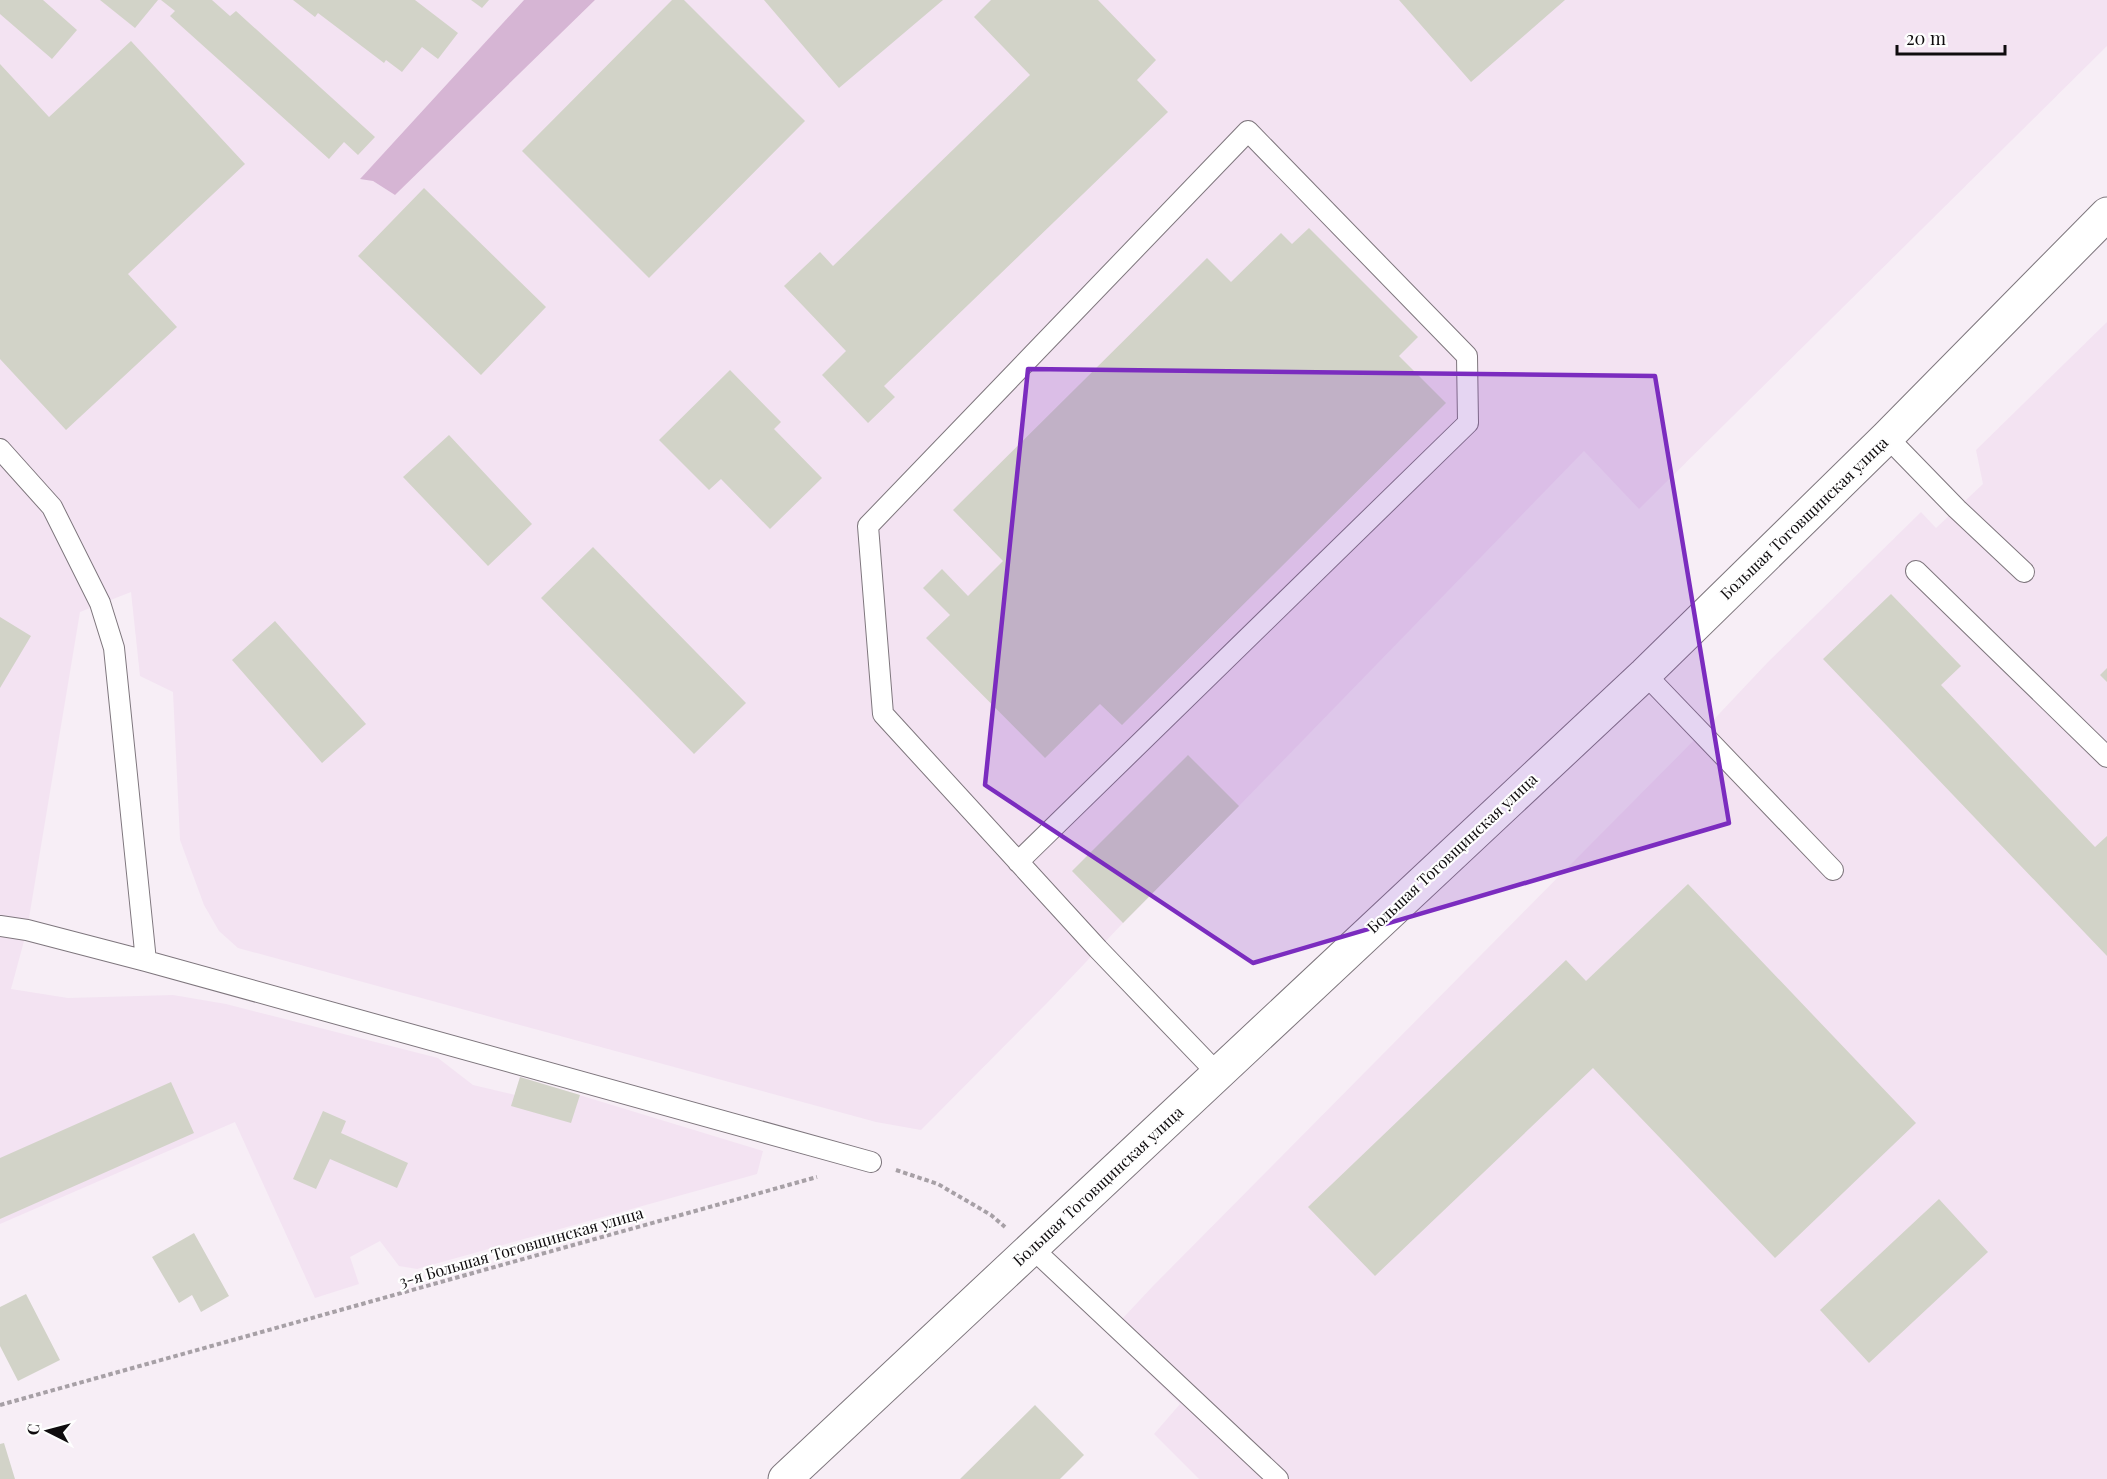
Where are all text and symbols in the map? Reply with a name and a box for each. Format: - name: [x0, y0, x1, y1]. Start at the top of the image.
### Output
- scale bar: [1897, 18, 2005, 56]
- text: 20 m: [1906, 26, 1946, 50]
- street label: Большая Тоговщинская улица: [1715, 432, 1892, 604]
- street label: Большая Тоговщинская улица: [1362, 768, 1541, 937]
- street label: Большая Тоговщинская улица: [1008, 1101, 1187, 1270]
- street label: 3-я Большая Тоговщинская улица: [396, 1202, 646, 1292]
- north arrow: [18, 1401, 78, 1461]
- text: С: [22, 1423, 44, 1436]

